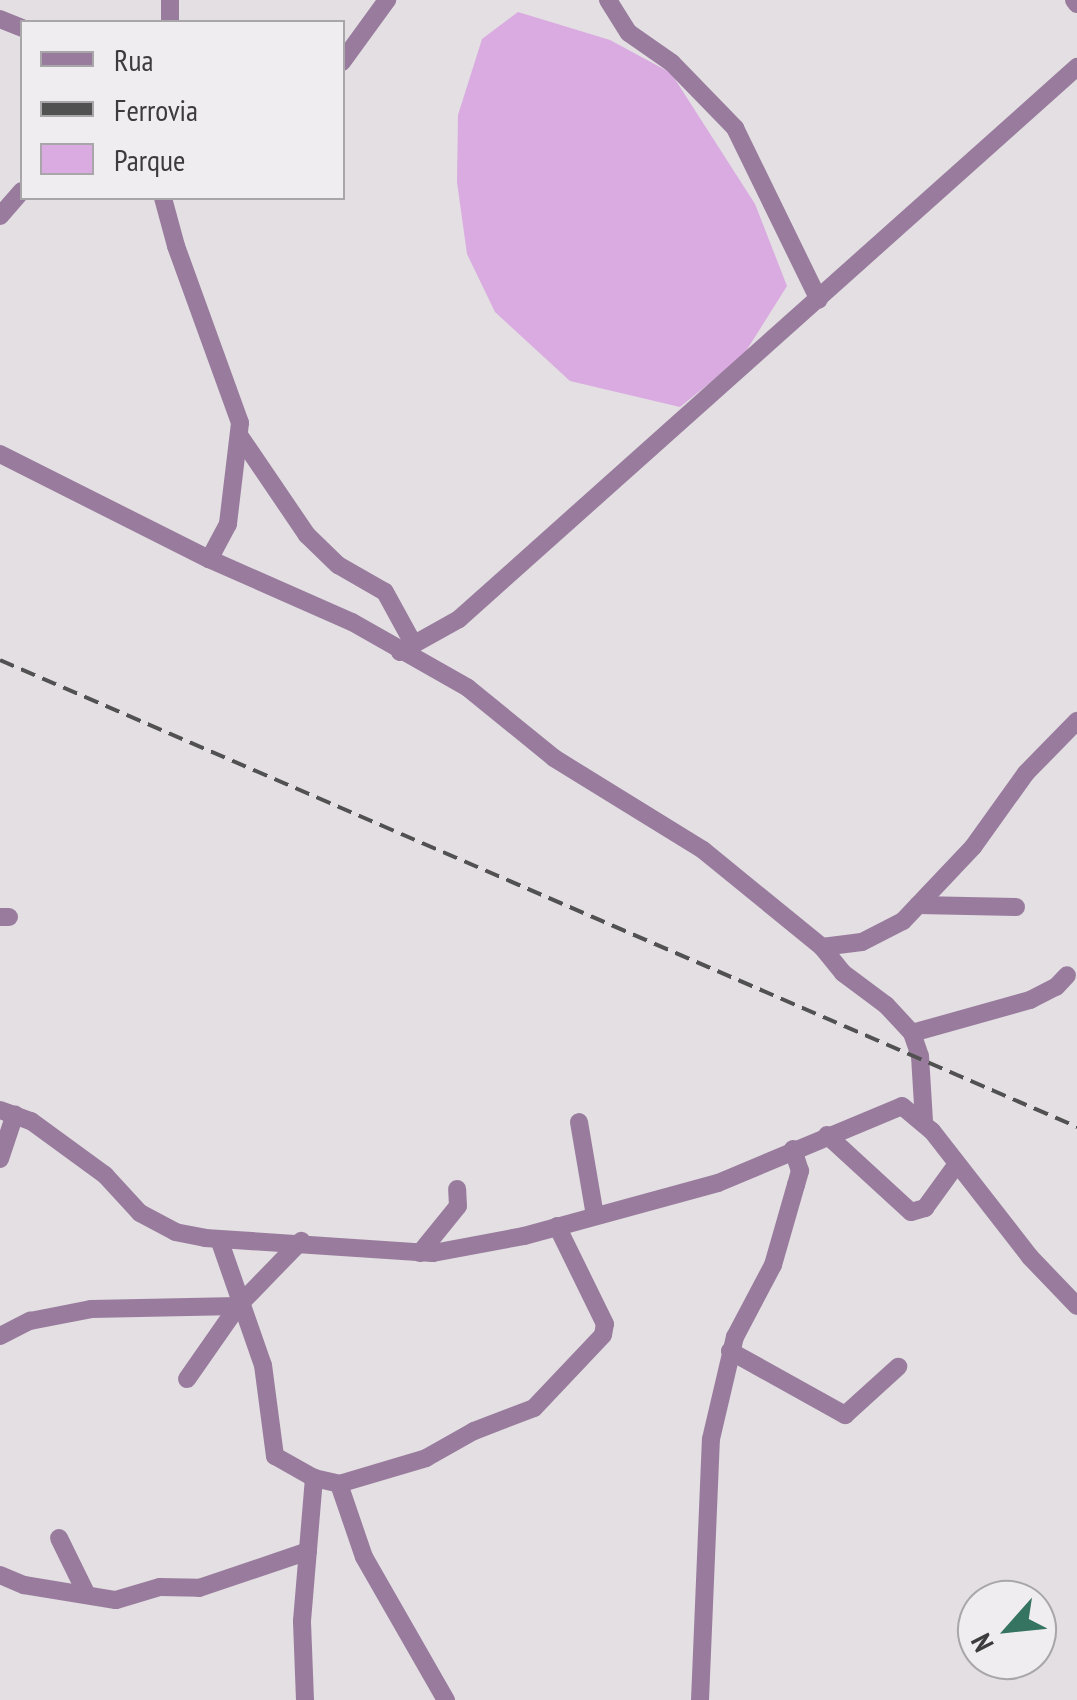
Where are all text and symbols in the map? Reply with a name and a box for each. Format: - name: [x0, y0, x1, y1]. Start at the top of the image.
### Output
- legend: [20, 20, 345, 200]
- text: Rua: [114, 40, 153, 79]
- text: Ferrovia: [114, 90, 198, 129]
- text: Parque: [114, 140, 185, 179]
- north arrow: [957, 1580, 1057, 1680]
- text: N: [962, 1628, 1002, 1658]

